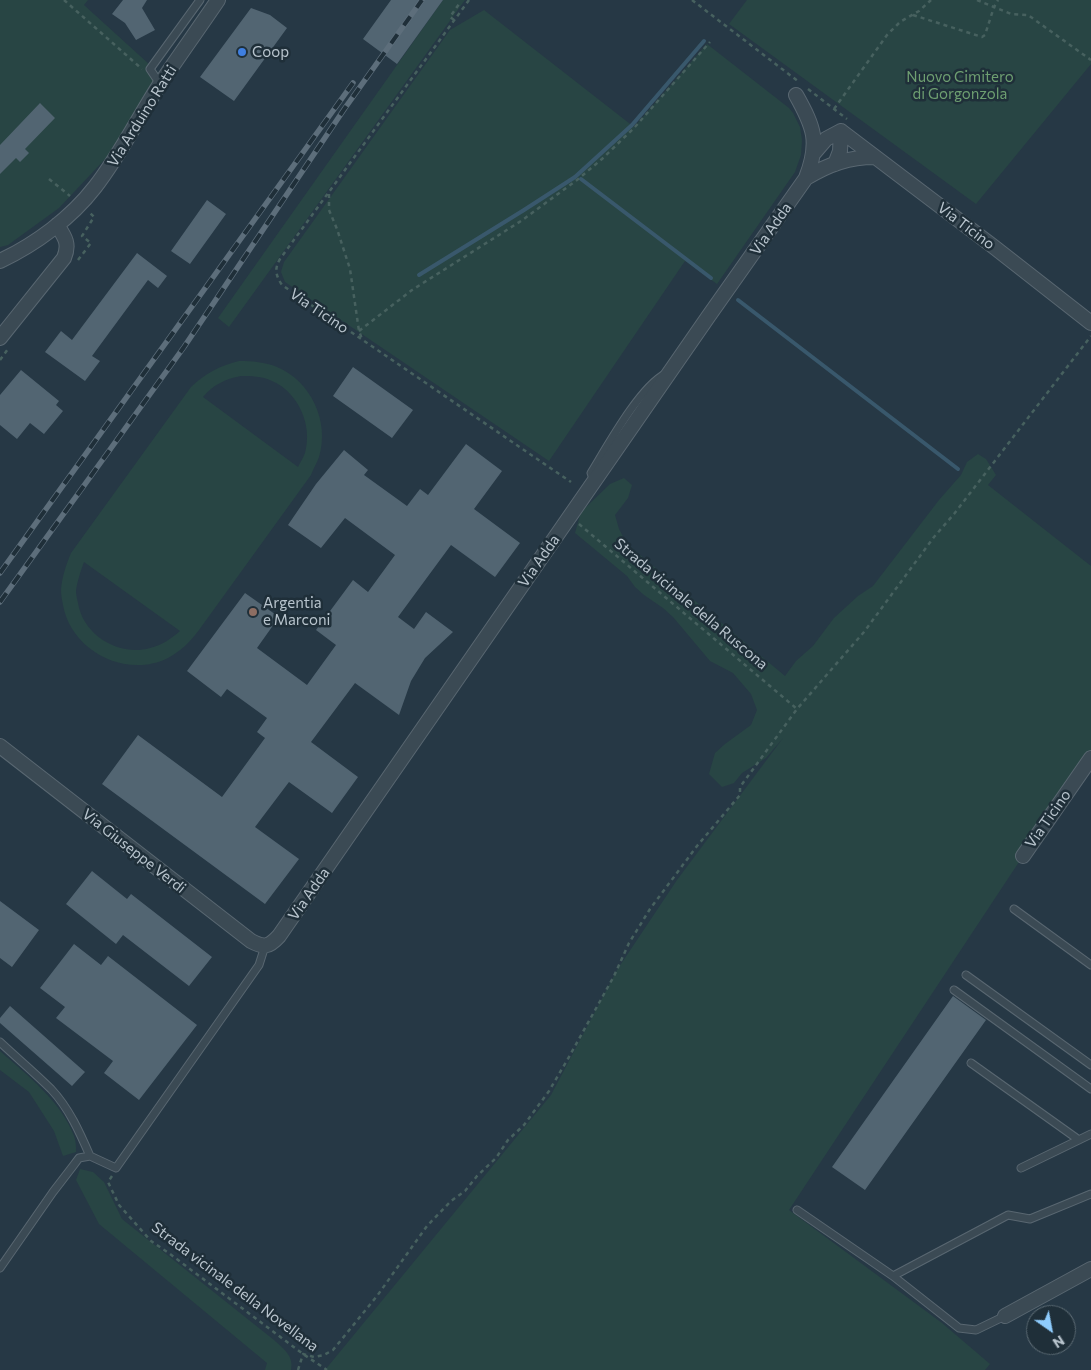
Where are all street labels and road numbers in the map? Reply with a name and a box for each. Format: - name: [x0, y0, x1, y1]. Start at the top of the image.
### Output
- street label: Via Arduino Ratti: [104, 62, 180, 170]
- street label: Via Adda: [746, 199, 796, 259]
- street label: Via Ticino: [934, 199, 998, 253]
- street label: Via Ticino: [286, 285, 352, 337]
- street label: Via Adda: [514, 531, 564, 591]
- street label: Strada vicinale della Ruscona: [611, 535, 771, 673]
- street label: Via Ticino: [1021, 786, 1075, 852]
- street label: Via Giuseppe Verdi: [79, 805, 189, 897]
- street label: Via Adda: [284, 864, 334, 924]
- street label: Strada vicinale della Novellana: [148, 1218, 322, 1356]

